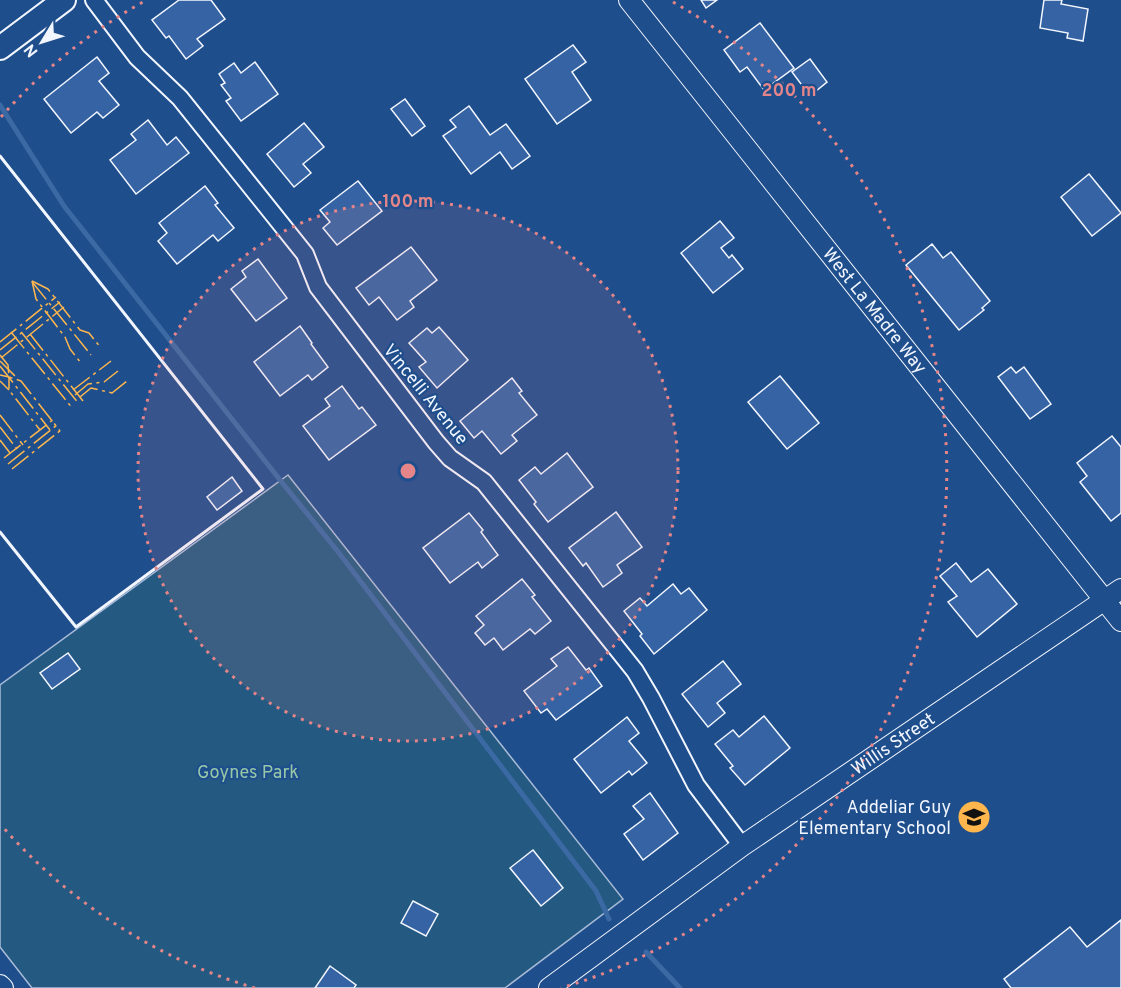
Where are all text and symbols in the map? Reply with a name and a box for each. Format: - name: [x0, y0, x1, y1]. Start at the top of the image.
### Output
- north arrow: [12, 12, 72, 72]
- text: N: [20, 39, 43, 61]
- text: 200 m: [761, 80, 817, 103]
- text: 100 m: [382, 191, 434, 214]
- street label: West La Madre Way: [817, 243, 931, 379]
- street label: Vincelli Avenue: [377, 340, 473, 450]
- centre of rings: [398, 461, 418, 481]
- street label: Willis Street: [848, 708, 940, 781]
- park label: Goynes Park: [197, 762, 299, 785]
- place label: Addeliar Guy Elementary School: [798, 797, 951, 841]
- school or university icon: Addeliar Guy Elementary School: [956, 799, 992, 835]

